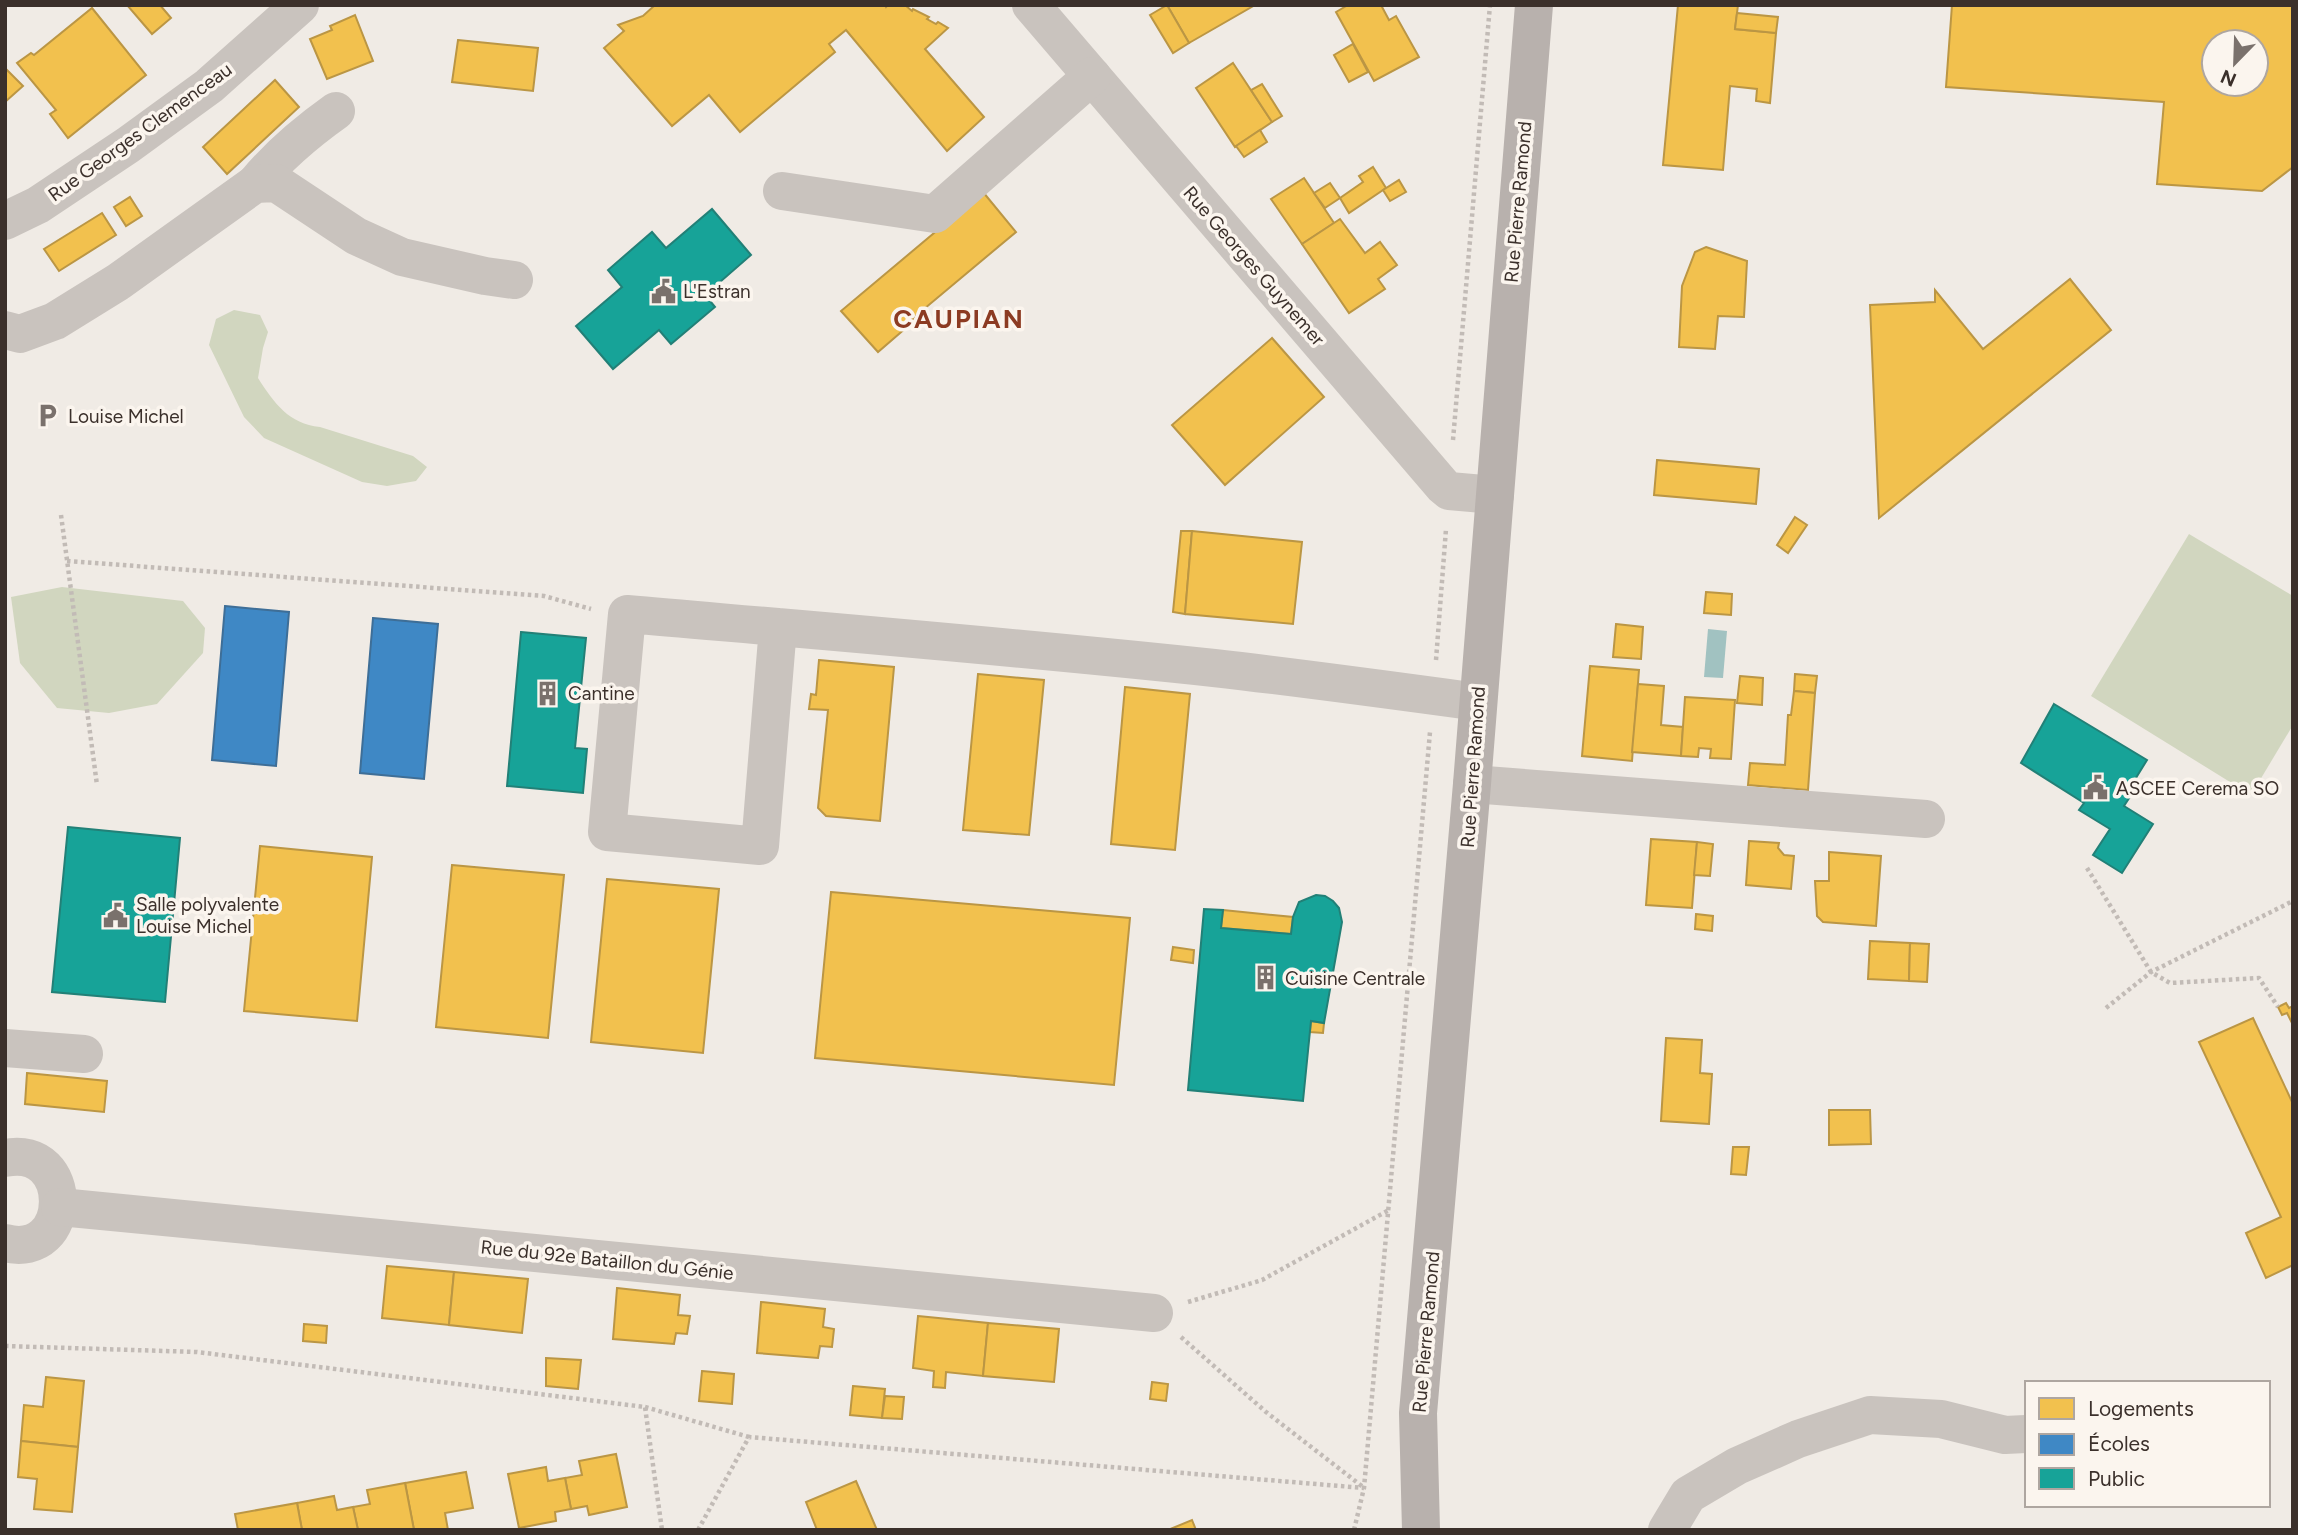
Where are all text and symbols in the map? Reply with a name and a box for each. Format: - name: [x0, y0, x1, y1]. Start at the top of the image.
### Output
- north arrow: [2200, 28, 2270, 98]
- street label: Rue Georges Clemenceau: [44, 58, 236, 206]
- text: N: [2217, 65, 2240, 92]
- street label: Rue Pierre Ramond: [1499, 120, 1537, 284]
- street label: Rue Georges Guynemer: [1178, 182, 1330, 351]
- public building icon: L'Estran: [649, 277, 677, 305]
- place label: L'Estran: [683, 280, 751, 303]
- district label: CAUPIAN: [893, 303, 1025, 335]
- parking icon: Louise Michel: [34, 402, 62, 430]
- place label: Louise Michel: [68, 405, 184, 428]
- building icon: Cantine: [534, 679, 562, 707]
- place label: Cantine: [568, 682, 635, 705]
- street label: Rue Pierre Ramond: [1456, 686, 1490, 848]
- public building icon: ASCEE Cerema SO: [2082, 774, 2110, 802]
- place label: ASCEE Cerema SO: [2116, 777, 2279, 800]
- place label: Salle polyvalente Louise Michel: [136, 893, 279, 938]
- public building icon: Salle polyvalente Louise Michel: [102, 901, 130, 929]
- building icon: Cuisine Centrale: [1251, 964, 1279, 992]
- place label: Cuisine Centrale: [1285, 967, 1425, 990]
- street label: Rue du 92e Bataillon du Génie: [479, 1235, 735, 1285]
- street label: Rue Pierre Ramond: [1407, 1250, 1445, 1414]
- legend: [2025, 1381, 2270, 1507]
- text: Logements: [2088, 1396, 2194, 1421]
- text: Écoles: [2088, 1431, 2150, 1456]
- text: Public: [2088, 1466, 2145, 1491]

